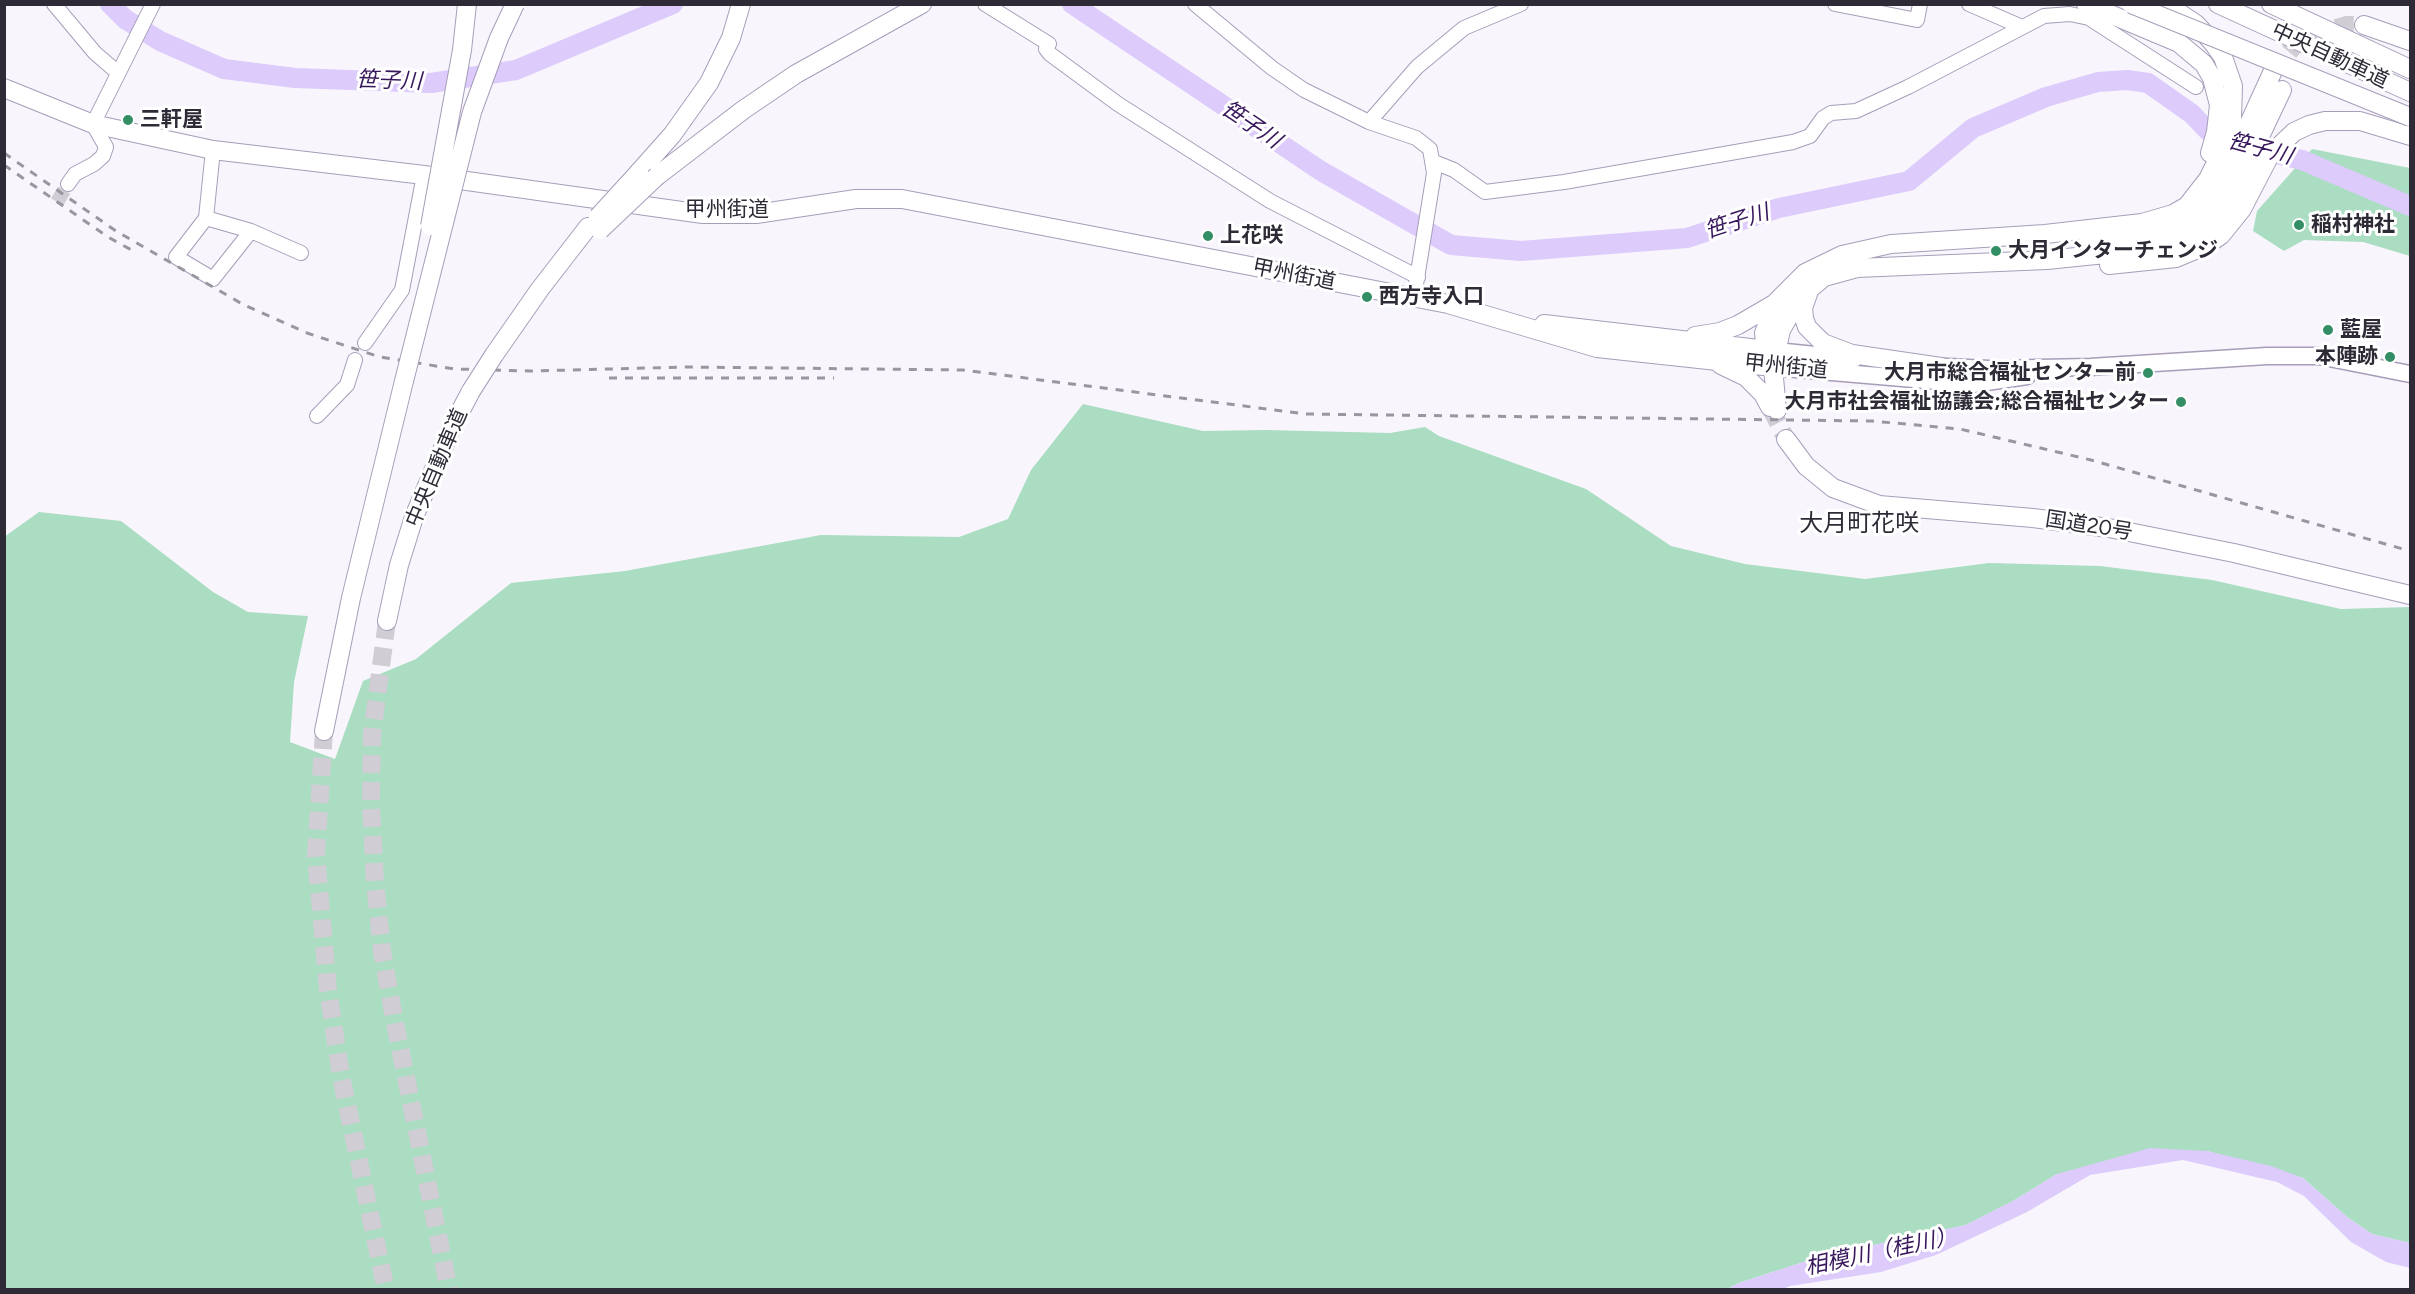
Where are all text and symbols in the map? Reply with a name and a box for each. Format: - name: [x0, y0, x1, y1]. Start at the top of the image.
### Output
- street label: 中央自動車道: [2268, 18, 2392, 94]
- water label: 笹子川: [356, 67, 422, 95]
- water label: 笹子川: [1216, 96, 1286, 154]
- place label: 三軒屋: [140, 107, 203, 133]
- marker: 三軒屋: [121, 113, 135, 127]
- water label: 笹子川: [2225, 128, 2295, 170]
- street label: 甲州街道: [685, 197, 769, 223]
- water label: 笹子川: [1702, 199, 1772, 245]
- place label: 稲村神社: [2311, 212, 2395, 238]
- marker: 稲村神社: [2292, 218, 2306, 232]
- place label: 上花咲: [1220, 223, 1283, 249]
- marker: 上花咲: [1201, 229, 1215, 243]
- place label: 大月インターチェンジ: [2008, 238, 2218, 264]
- marker: 大月インターチェンジ: [1989, 244, 2003, 258]
- street label: 甲州街道: [1250, 255, 1338, 295]
- place label: 西方寺入口: [1379, 284, 1484, 310]
- marker: 西方寺入口: [1360, 290, 1374, 304]
- place label: 藍屋: [2340, 317, 2382, 343]
- marker: 藍屋: [2321, 323, 2335, 337]
- place label: 本陣跡: [2315, 344, 2378, 370]
- street label: 甲州街道: [1743, 350, 1829, 384]
- marker: 本陣跡: [2383, 350, 2397, 364]
- place label: 大月市総合福祉センター前: [1884, 360, 2136, 386]
- marker: 大月市総合福祉センター前: [2141, 366, 2155, 380]
- place label: 大月市社会福祉協議会;総合福祉センター: [1785, 389, 2169, 415]
- marker: 大月市社会福祉協議会;総合福祉センター: [2174, 395, 2188, 409]
- street label: 中央自動車道: [401, 405, 473, 531]
- street label: 国道20号: [2043, 507, 2135, 545]
- district label: 大月町花咲: [1799, 510, 1919, 538]
- water label: 相模川（桂川）: [1803, 1223, 1959, 1281]

